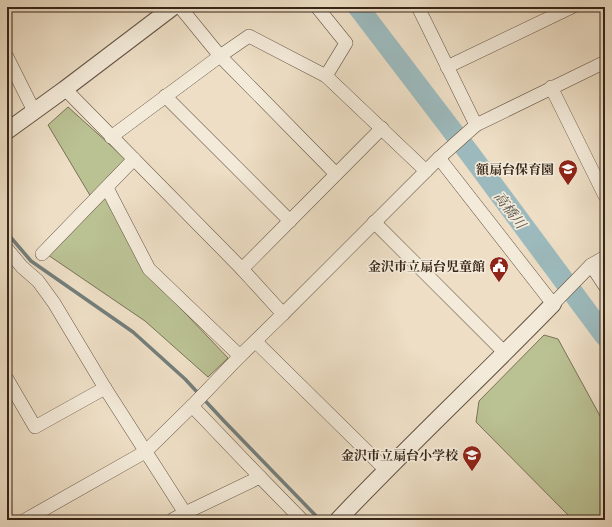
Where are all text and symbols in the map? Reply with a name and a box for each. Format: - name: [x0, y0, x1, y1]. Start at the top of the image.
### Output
- school or university icon: 額扇台保育園: [557, 158, 579, 186]
- place label: 額扇台保育園: [476, 162, 554, 178]
- water label: 高橋川: [490, 188, 530, 234]
- public building icon: 金沢市立扇台児童館: [488, 255, 510, 283]
- place label: 金沢市立扇台児童館: [368, 259, 485, 275]
- school or university icon: 金沢市立扇台小学校: [461, 444, 483, 472]
- place label: 金沢市立扇台小学校: [341, 448, 459, 464]

